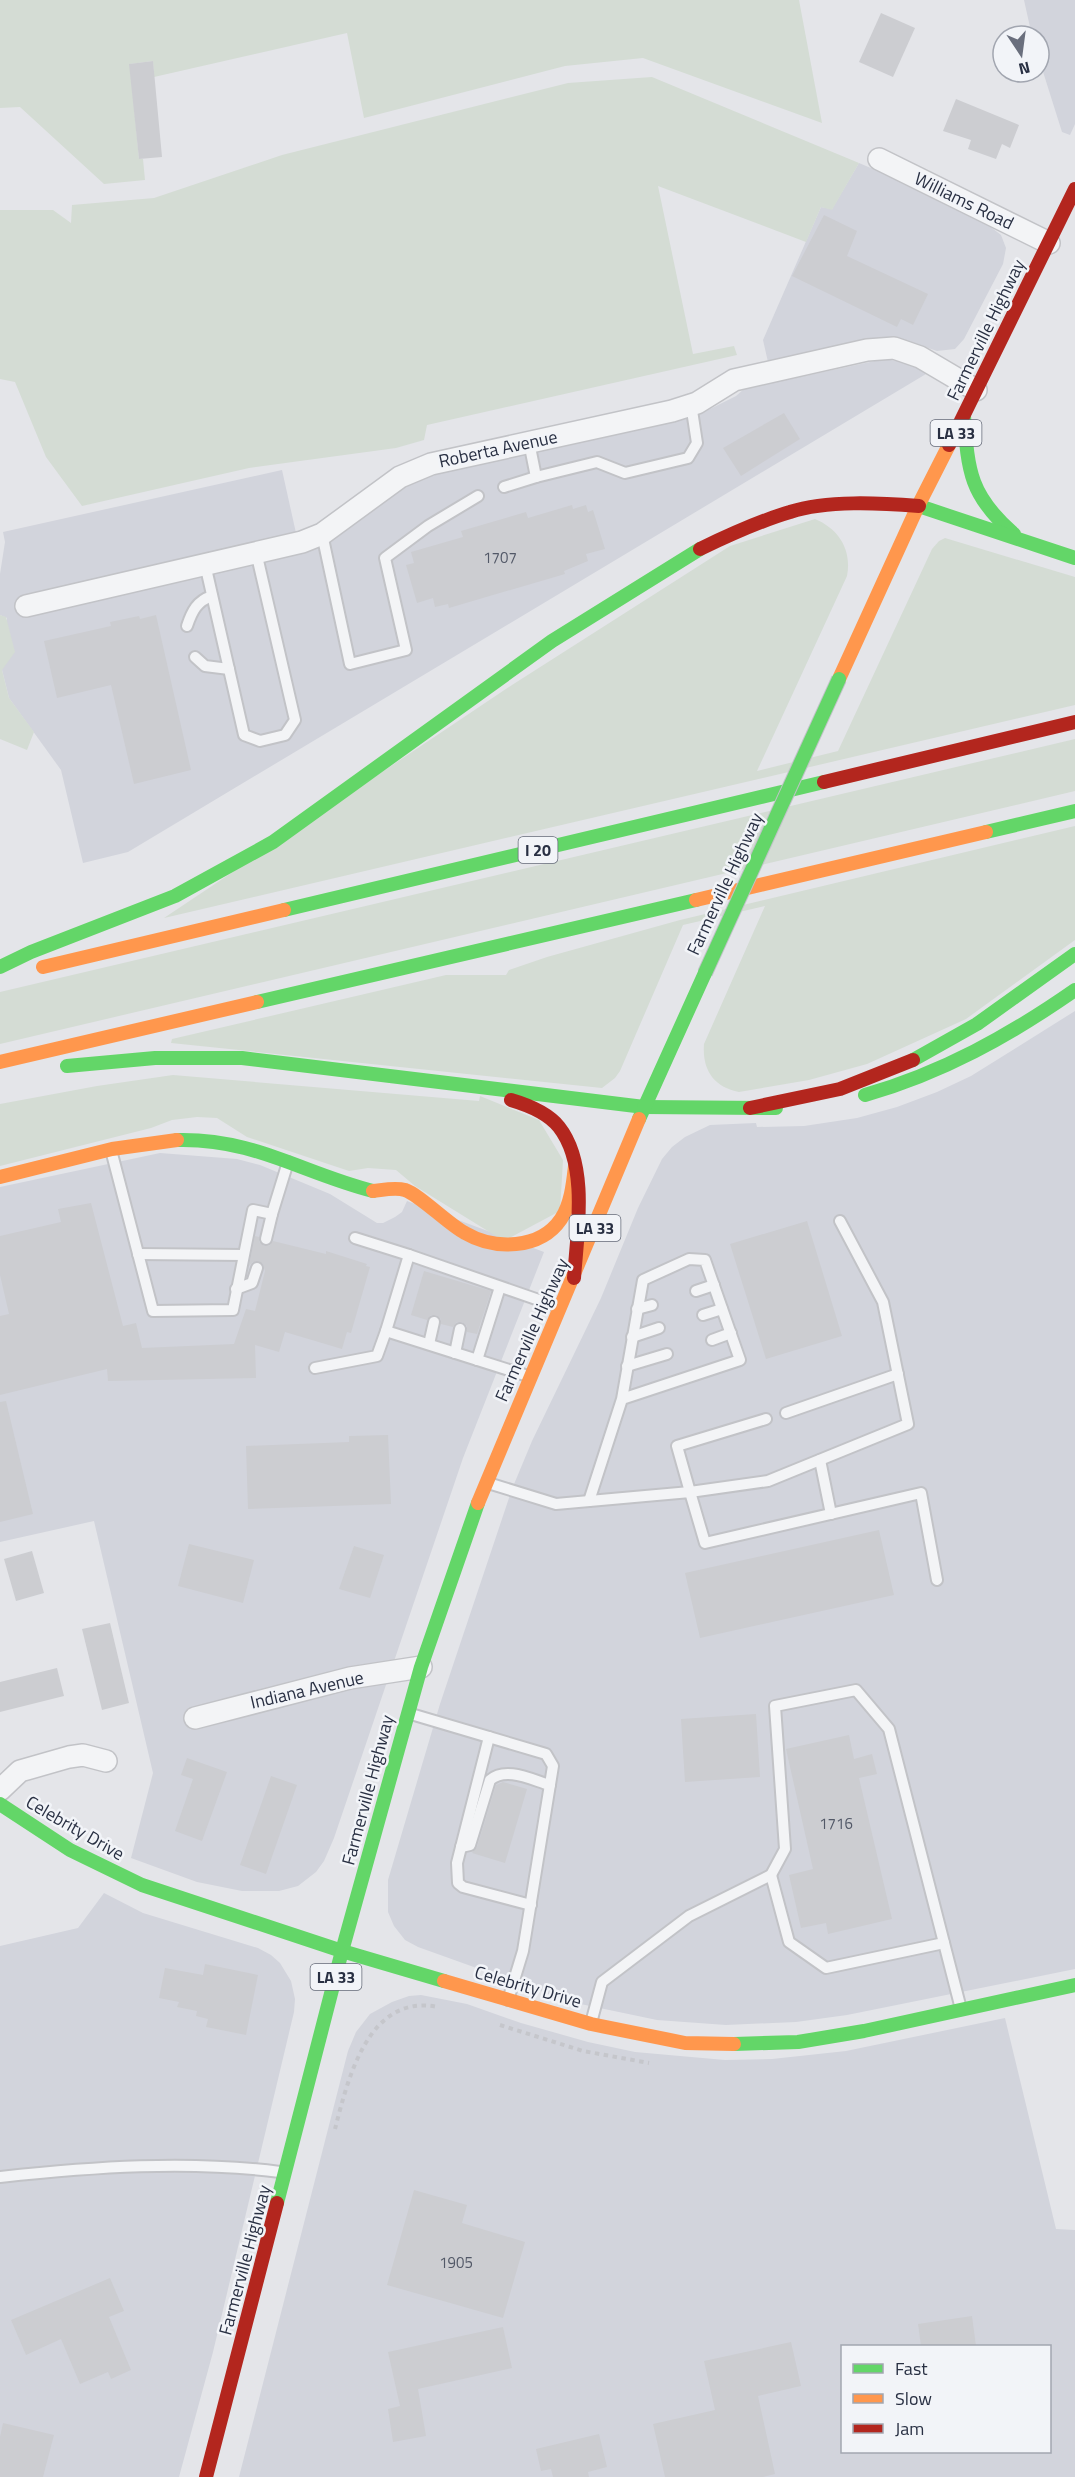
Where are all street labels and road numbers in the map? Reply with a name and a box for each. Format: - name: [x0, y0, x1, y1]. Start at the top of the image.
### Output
- street label: Williams Road: [910, 165, 1018, 236]
- street label: Farmerville Highway: [940, 254, 1032, 405]
- road number: LA 33: [930, 420, 982, 446]
- street label: Roberta Avenue: [436, 423, 560, 474]
- street label: Farmerville Highway: [680, 808, 770, 960]
- road number: I 20: [518, 837, 558, 863]
- road number: LA 33: [570, 1215, 620, 1241]
- street label: Farmerville Highway: [488, 1253, 575, 1406]
- street label: Indiana Avenue: [248, 1663, 366, 1716]
- street label: Farmerville Highway: [334, 1711, 401, 1868]
- street label: Celebrity Drive: [21, 1788, 130, 1867]
- street label: Celebrity Drive: [472, 1958, 585, 2015]
- road number: LA 33: [310, 1964, 362, 1990]
- street label: Farmerville Highway: [211, 2181, 278, 2338]

